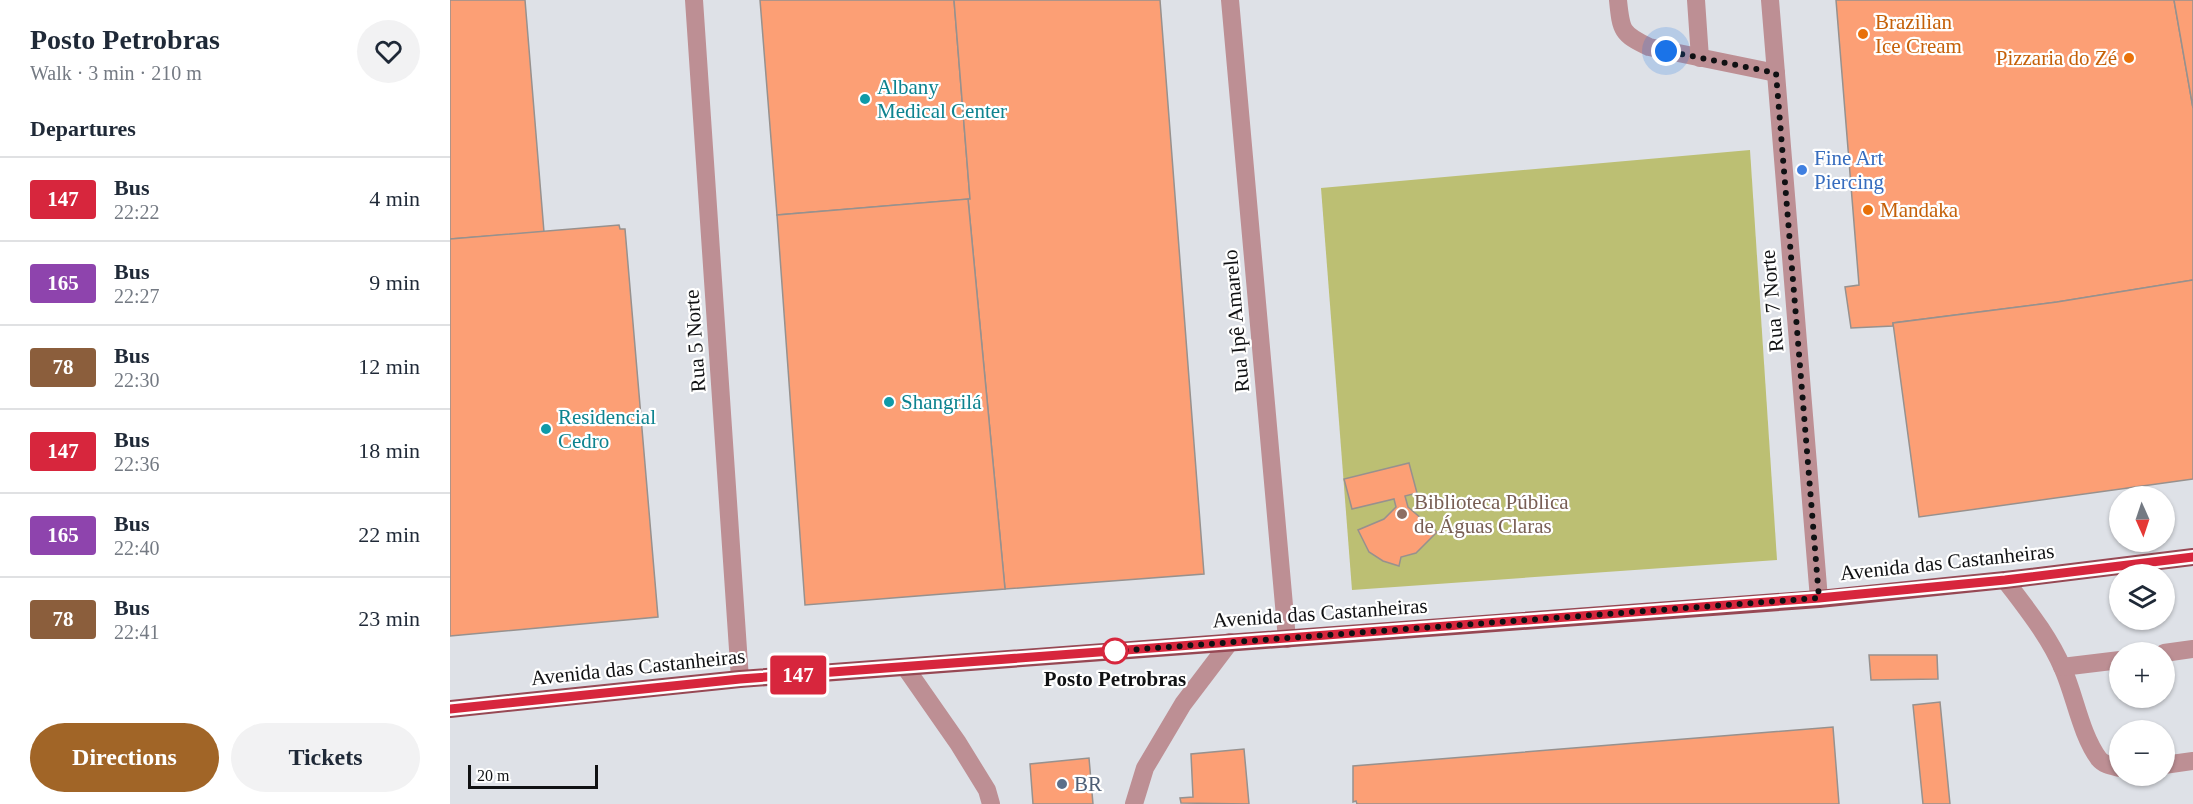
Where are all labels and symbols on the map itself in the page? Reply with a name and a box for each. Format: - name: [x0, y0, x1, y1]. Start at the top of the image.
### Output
- place label: Brazilian Ice Cream: [1875, 10, 1962, 58]
- marker: Brazilian Ice Cream: [1856, 27, 1870, 41]
- your location: [1651, 36, 1681, 66]
- place label: Pizzaria do Zé: [1996, 46, 2117, 70]
- marker: Pizzaria do Zé: [2122, 51, 2136, 65]
- place label: Albany Medical Center: [877, 75, 1007, 123]
- marker: Albany Medical Center: [858, 92, 872, 106]
- place label: Fine Art Piercing: [1814, 146, 1884, 194]
- marker: Fine Art Piercing: [1795, 163, 1809, 177]
- place label: Mandaka: [1880, 198, 1959, 222]
- marker: Mandaka: [1861, 203, 1875, 217]
- street label: Rua Ipê Amarelo: [1218, 249, 1254, 393]
- street label: Rua 7 Norte: [1756, 249, 1788, 353]
- street label: Rua 5 Norte: [679, 289, 711, 393]
- place label: Shangrilá: [901, 390, 982, 414]
- marker: Shangrilá: [882, 395, 896, 409]
- place label: Residencial Cedro: [558, 405, 656, 453]
- marker: Residencial Cedro: [539, 422, 553, 436]
- north arrow: [2109, 486, 2175, 552]
- place label: Biblioteca Pública de Águas Claras: [1414, 490, 1569, 538]
- marker: Biblioteca Pública de Águas Claras: [1395, 507, 1409, 521]
- street label: Avenida das Castanheiras: [1839, 539, 2055, 585]
- street label: Avenida das Castanheiras: [1212, 594, 1428, 632]
- marker: Posto Petrobras: [1102, 638, 1128, 664]
- street label: Avenida das Castanheiras: [530, 644, 746, 690]
- line badge: 147: [764, 656, 832, 694]
- place label: Posto Petrobras: [1044, 667, 1186, 691]
- scale bar: [468, 762, 598, 790]
- place label: BR: [1074, 772, 1102, 796]
- marker: BR: [1055, 777, 1069, 791]

